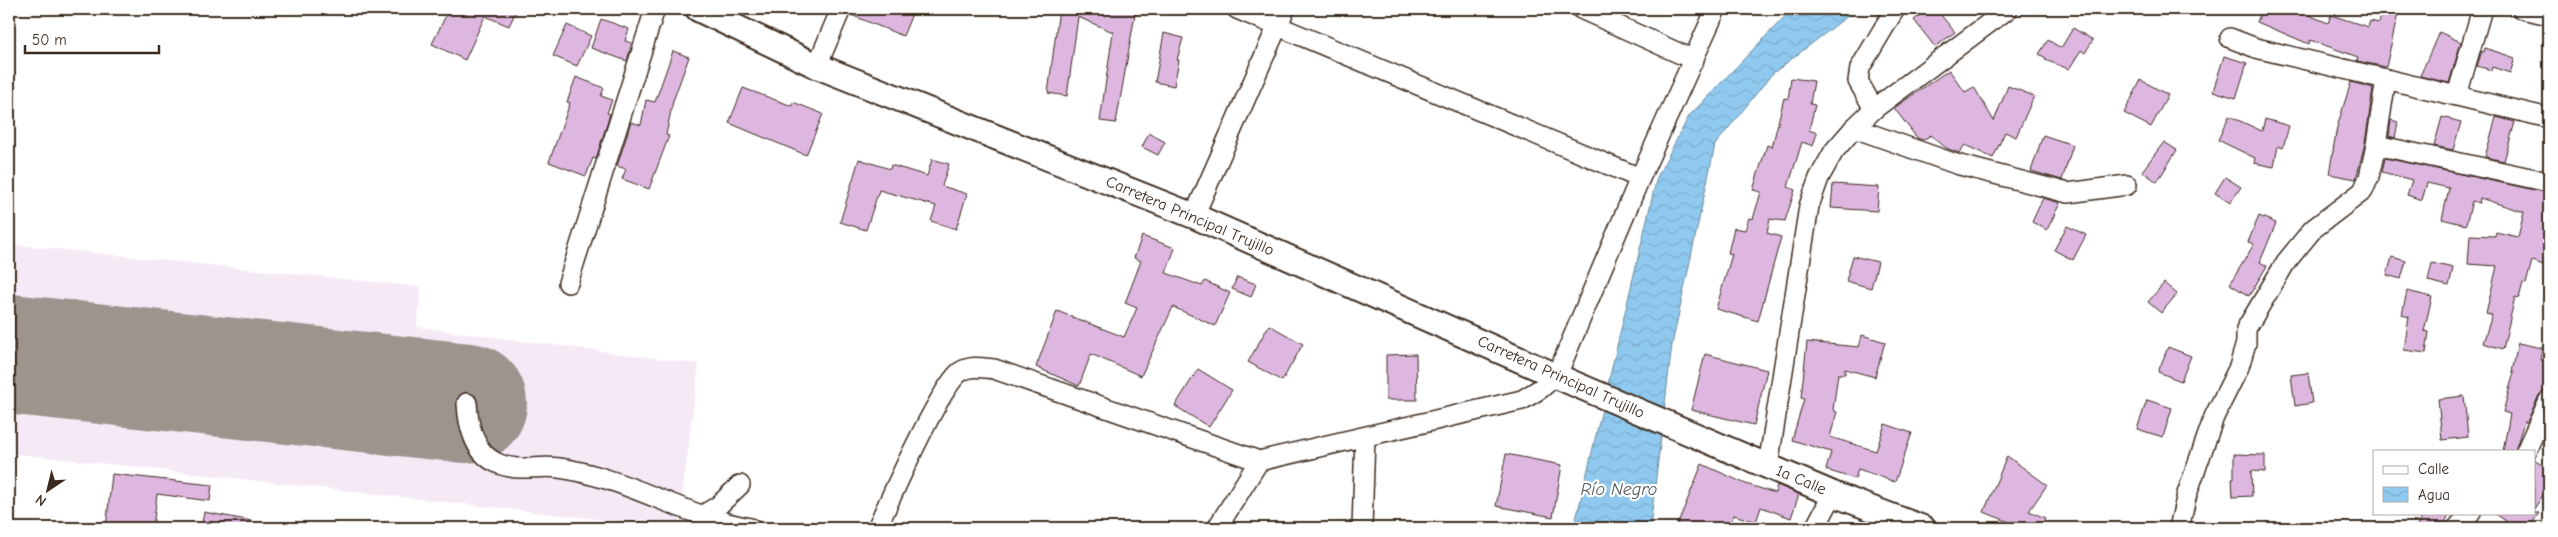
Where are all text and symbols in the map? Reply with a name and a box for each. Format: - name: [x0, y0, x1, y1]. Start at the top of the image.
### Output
- scale bar: [25, 22, 159, 54]
- text: 50 m: [32, 31, 67, 49]
- street label: Carretera Principal Trujillo: [1103, 172, 1277, 260]
- street label: Carretera Principal Trujillo: [1475, 332, 1647, 422]
- legend: [2373, 450, 2536, 514]
- text: Calle: [2418, 460, 2450, 478]
- street label: 1a Calle: [1773, 461, 1829, 499]
- north arrow: [22, 464, 72, 514]
- water label: Río Negro: [1581, 479, 1657, 500]
- text: Agua: [2418, 486, 2450, 504]
- text: N: [32, 491, 49, 510]

